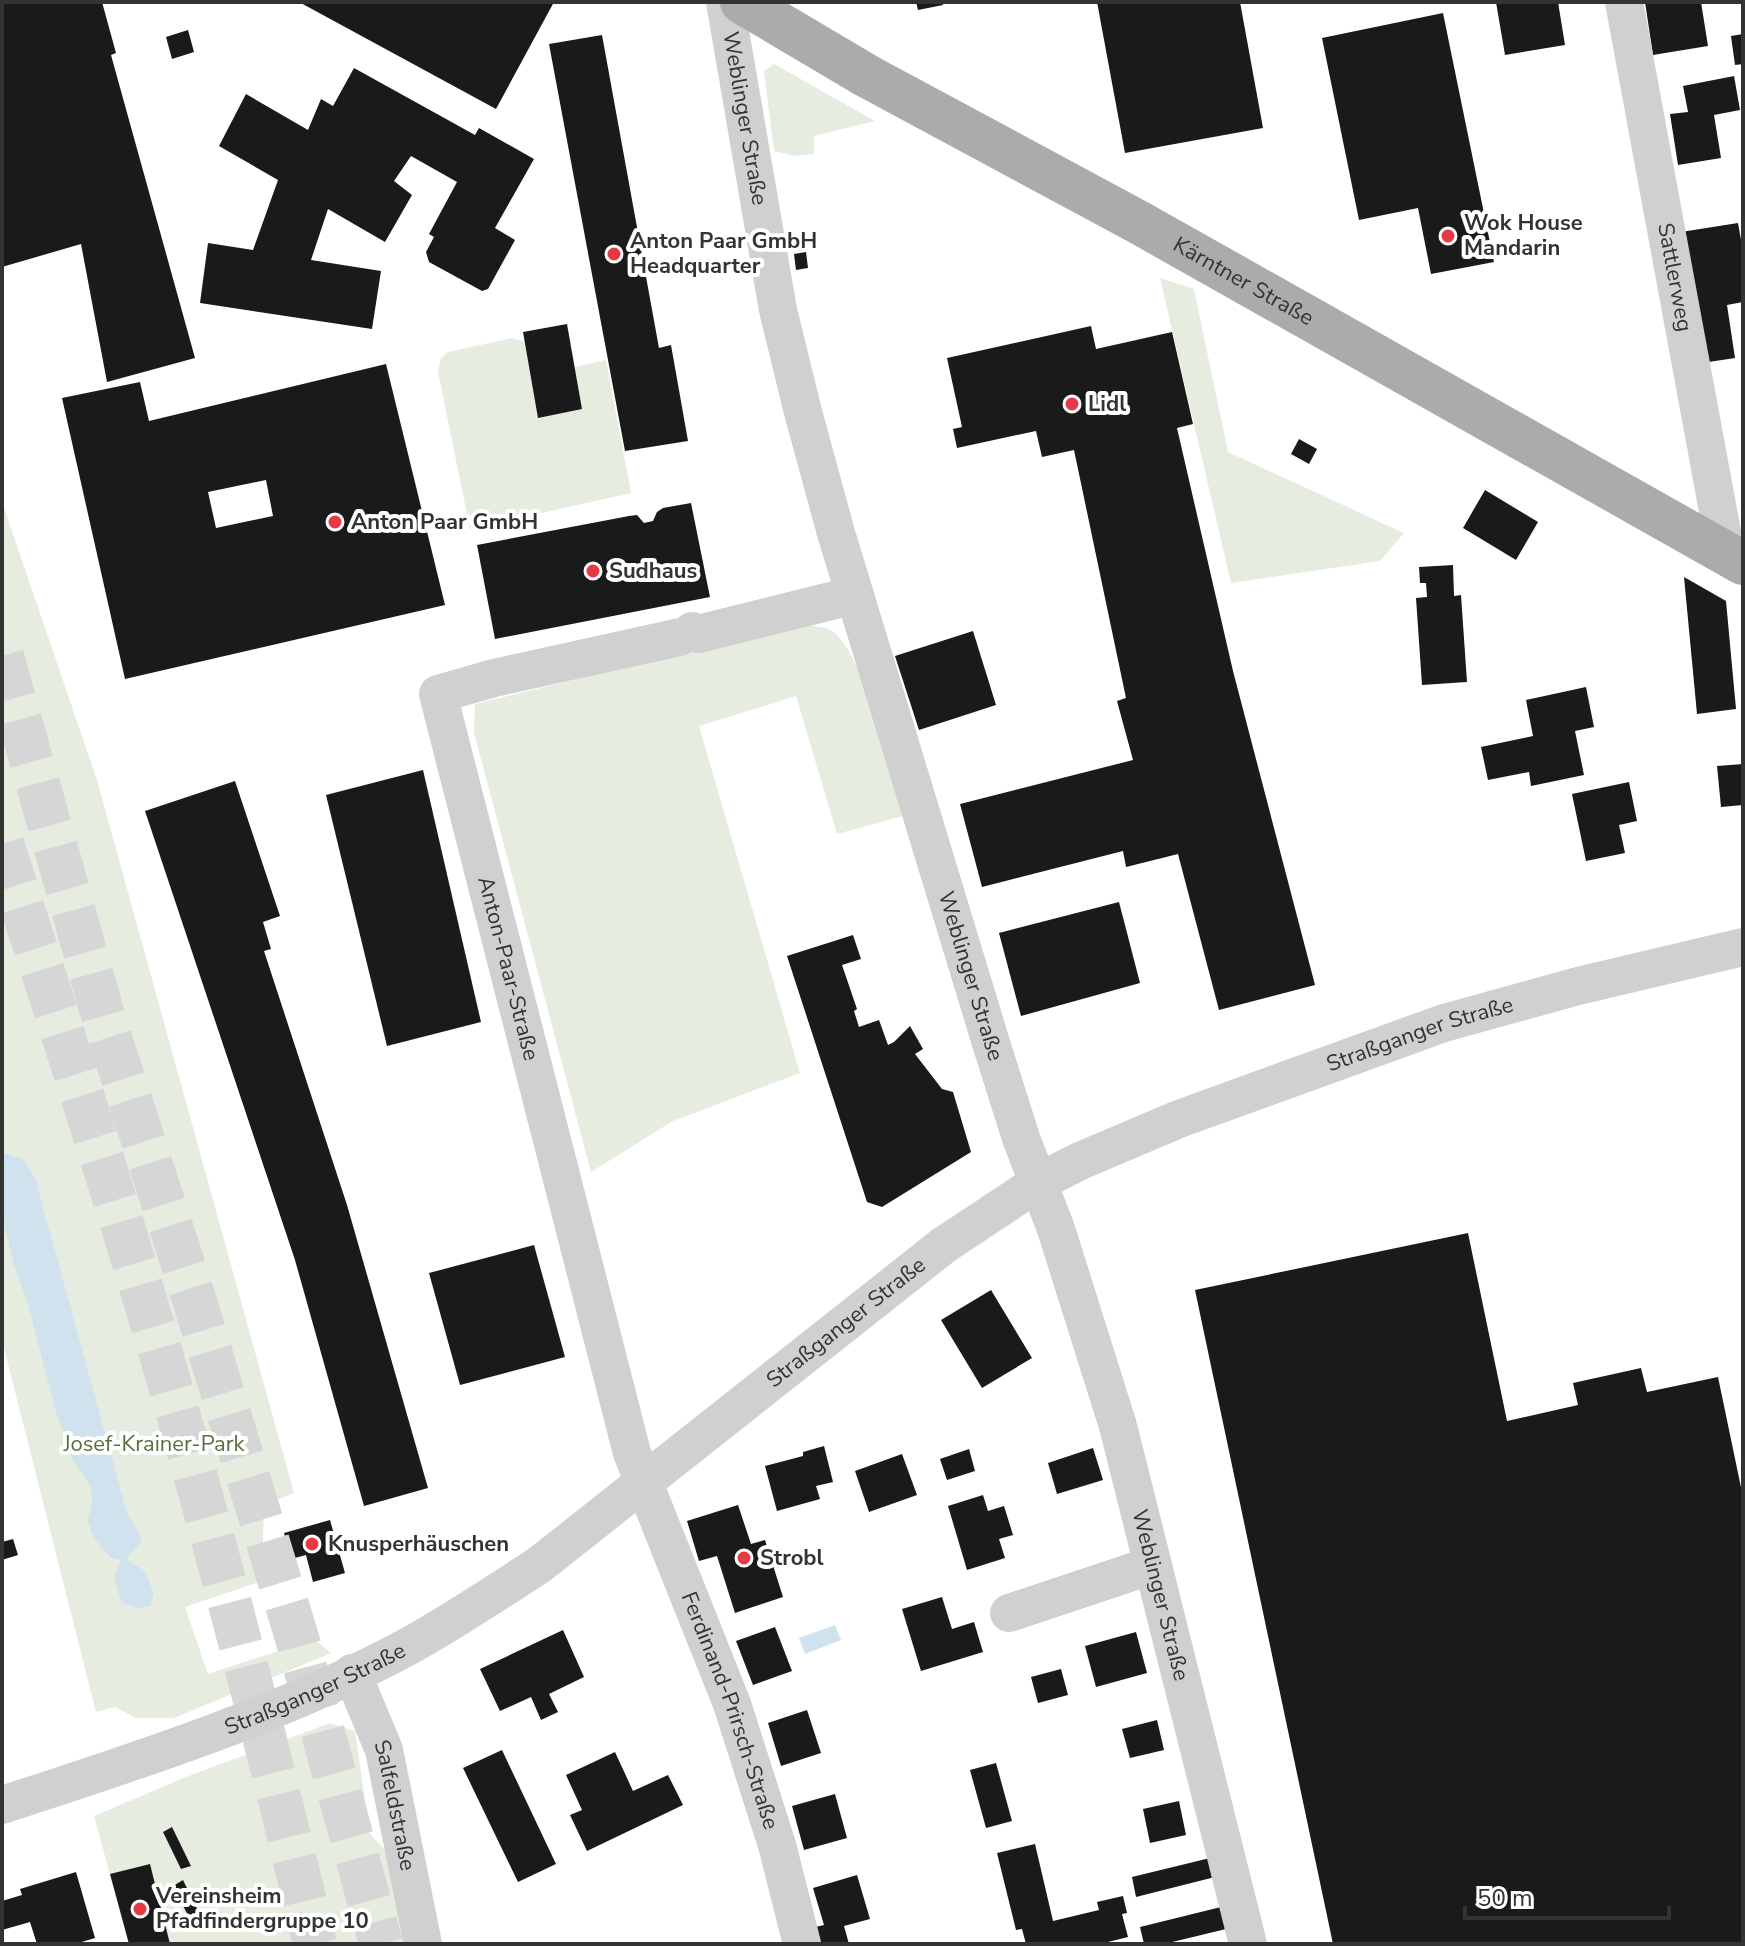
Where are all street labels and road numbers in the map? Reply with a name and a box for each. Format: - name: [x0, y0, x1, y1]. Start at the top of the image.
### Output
- street label: Weblinger Straße: [715, 29, 775, 207]
- street label: Sattlerweg: [1650, 221, 1700, 334]
- street label: Kärntner Straße: [1168, 230, 1319, 333]
- street label: Anton-Paar-Straße: [470, 873, 546, 1064]
- street label: Weblinger Straße: [931, 888, 1011, 1065]
- street label: Straßganger Straße: [1322, 990, 1517, 1079]
- street label: Straßganger Straße: [760, 1250, 932, 1395]
- street label: Weblinger Straße: [1125, 1506, 1196, 1684]
- street label: Ferdinand-Prirsch-Straße: [674, 1587, 786, 1833]
- street label: Straßganger Straße: [220, 1636, 411, 1742]
- street label: Salfeldstraße: [366, 1735, 423, 1873]

